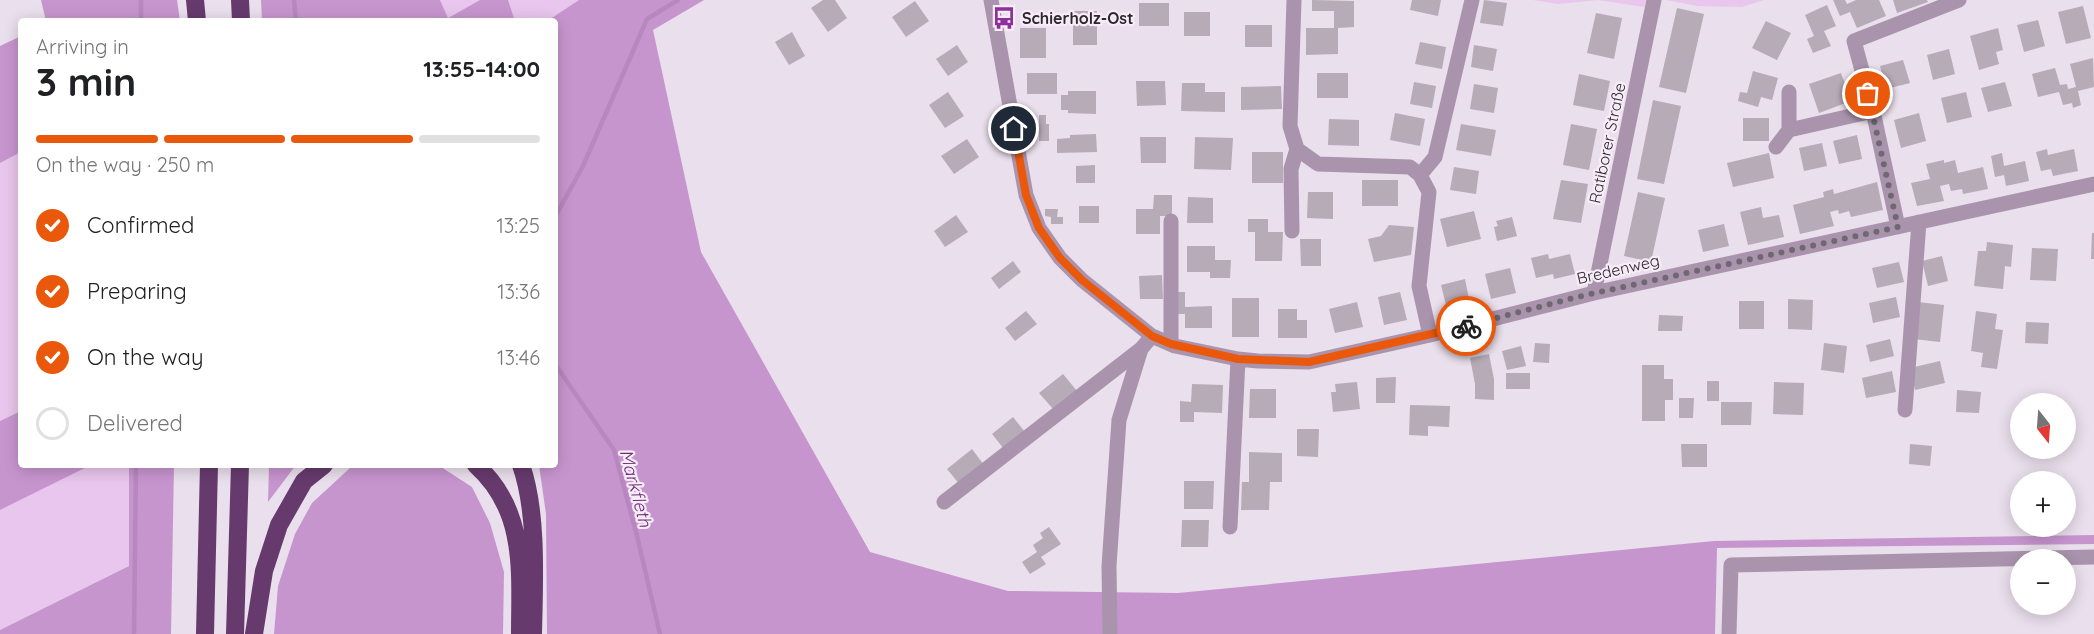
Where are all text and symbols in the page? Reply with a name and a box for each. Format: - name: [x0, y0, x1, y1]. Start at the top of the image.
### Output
- bus stop icon: Schierholz-Ost: [991, 5, 1017, 31]
- place label: Schierholz-Ost: [1022, 8, 1134, 28]
- text: Arriving in: [36, 34, 129, 59]
- text: 13:55–14:00: [423, 55, 540, 83]
- text: 3 min: [36, 57, 136, 106]
- pin: [1842, 68, 1893, 119]
- icon: bag: [1851, 77, 1884, 110]
- street label: Ratiborer Straße: [1584, 81, 1630, 205]
- pin: [988, 103, 1039, 154]
- icon: home: [997, 112, 1030, 145]
- text: On the way · 250 m: [36, 152, 214, 177]
- icon: check: [36, 209, 69, 242]
- text: Confirmed: [87, 211, 194, 239]
- text: 13:25: [496, 213, 540, 238]
- street label: Bredenweg: [1575, 250, 1661, 288]
- icon: check: [36, 275, 69, 308]
- text: Preparing: [87, 277, 187, 305]
- text: 13:36: [497, 279, 540, 304]
- courier: [1436, 296, 1496, 356]
- icon: bike: [1450, 310, 1483, 343]
- icon: check: [36, 341, 69, 374]
- text: On the way: [87, 343, 203, 371]
- text: 13:46: [497, 345, 540, 370]
- north arrow: [2010, 393, 2076, 459]
- map controls: [2010, 393, 2076, 615]
- text: Delivered: [87, 409, 183, 437]
- water label: Markfleth: [615, 447, 658, 530]
- button: +: [2010, 471, 2076, 537]
- button: −: [2010, 549, 2076, 615]

